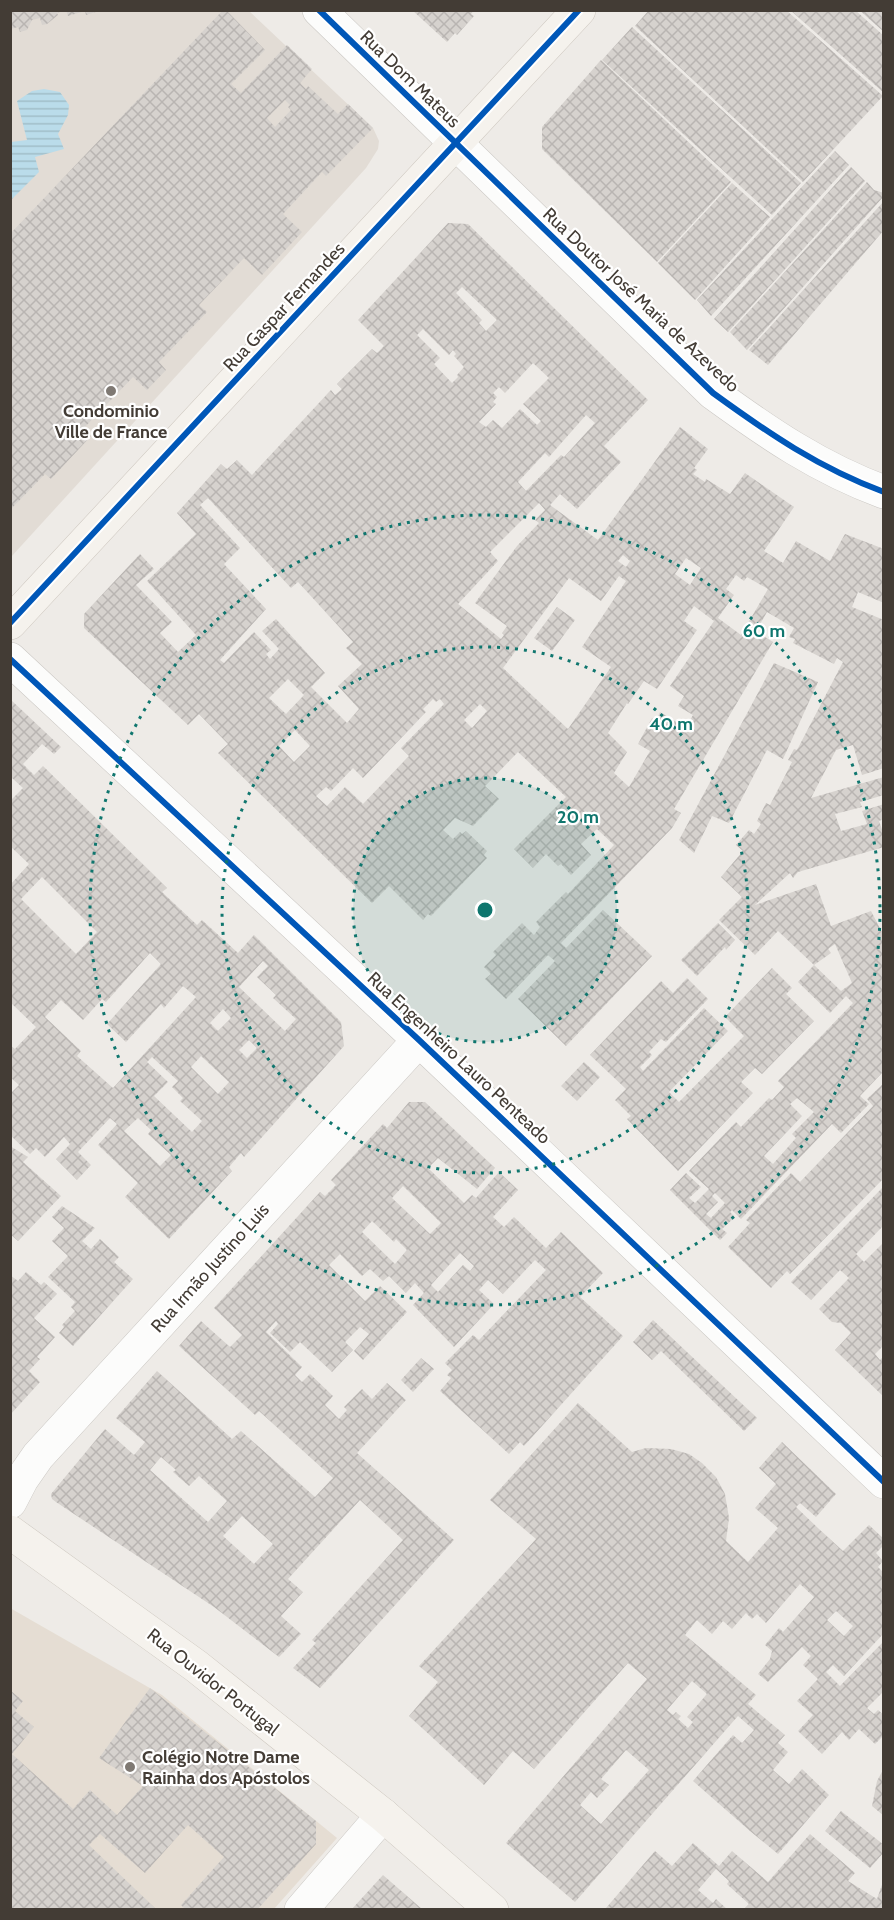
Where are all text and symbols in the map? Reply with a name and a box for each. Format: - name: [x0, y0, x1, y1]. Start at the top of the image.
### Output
- street label: Rua Dom Mateus: [355, 26, 465, 132]
- street label: Rua Doutor José Maria de Azevedo: [538, 203, 744, 397]
- street label: Rua Gaspar Fernandes: [219, 238, 349, 376]
- marker: Condominio Ville de France: [104, 384, 118, 398]
- place label: Condominio Ville de France: [55, 400, 167, 443]
- text: 60 m: [743, 620, 785, 642]
- text: 40 m: [649, 713, 693, 735]
- text: 20 m: [557, 806, 599, 828]
- centre of rings: [475, 900, 495, 920]
- street label: Rua Engenheiro Lauro Penteado: [363, 967, 555, 1149]
- street label: Rua Irmão Justino Luis: [146, 1199, 274, 1337]
- street label: Rua Ouvidor Portugal: [143, 1624, 284, 1741]
- place label: Colégio Notre Dame Rainha dos Apóstolos: [142, 1746, 310, 1789]
- marker: Colégio Notre Dame Rainha dos Apóstolos: [123, 1760, 137, 1774]

